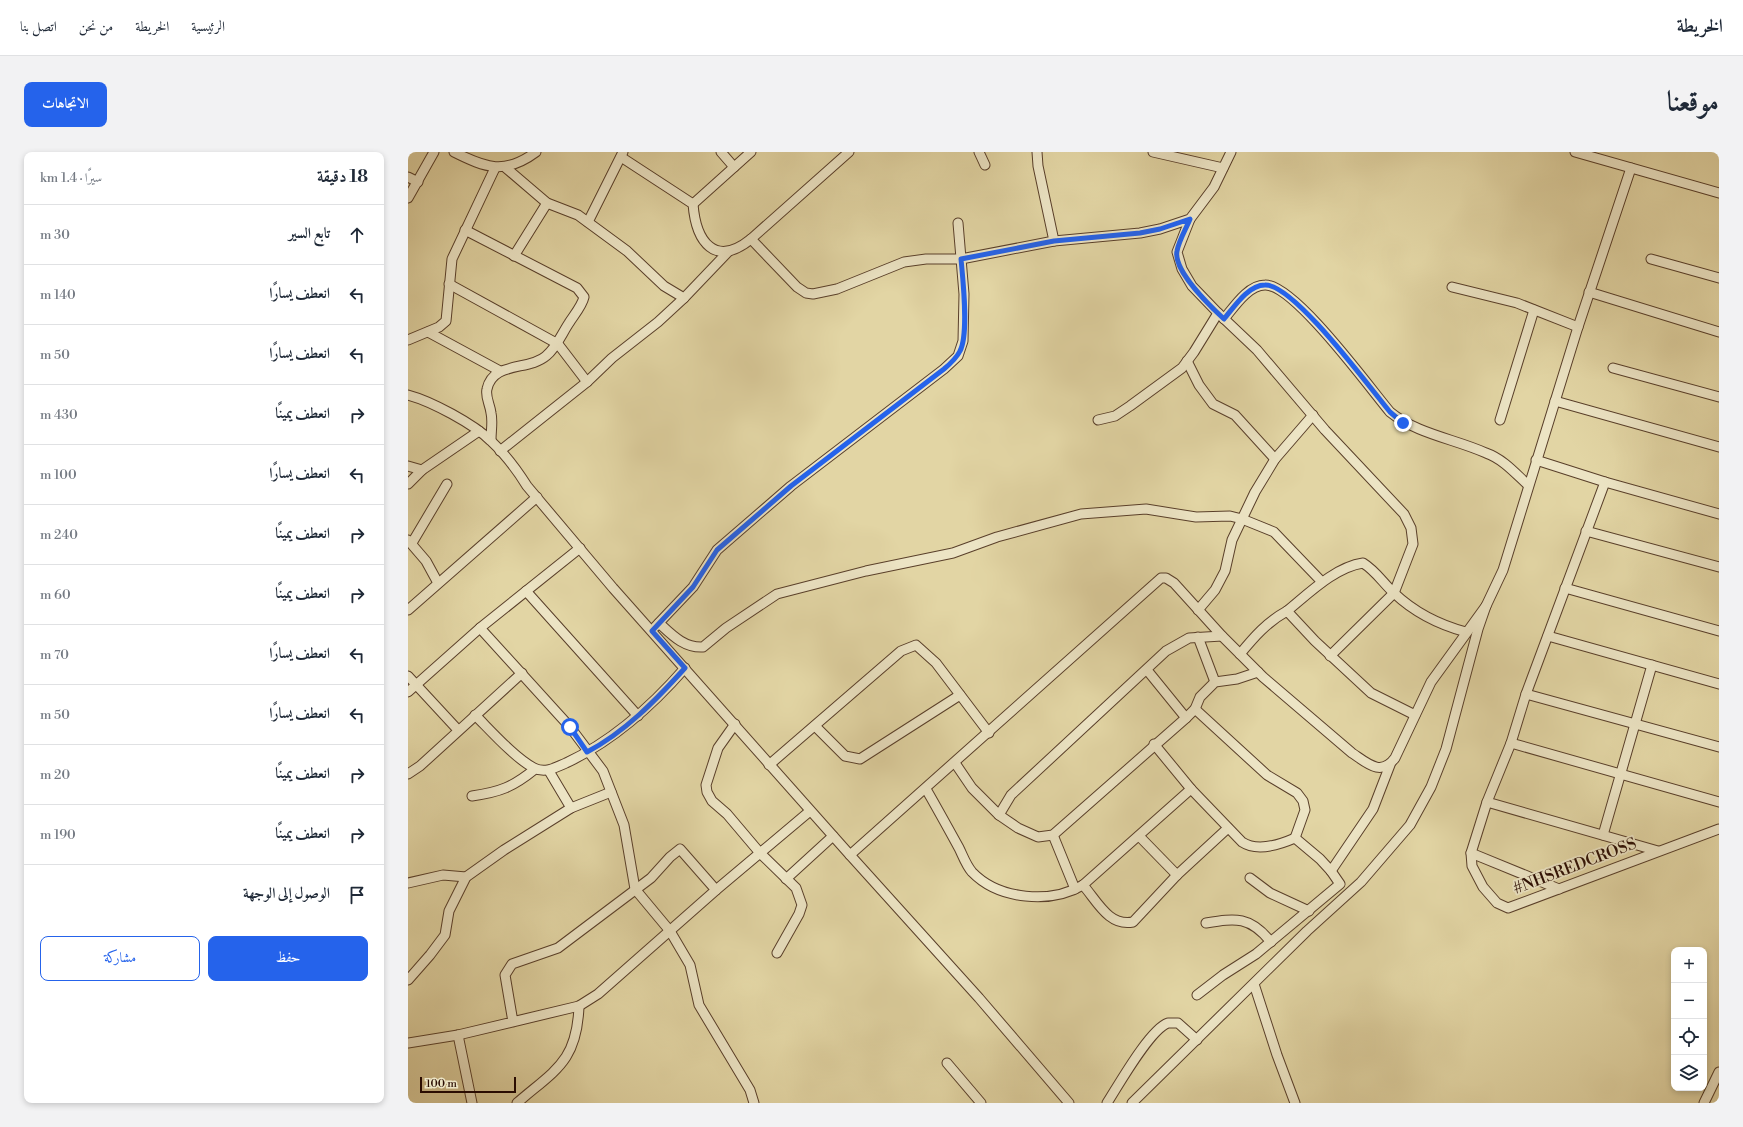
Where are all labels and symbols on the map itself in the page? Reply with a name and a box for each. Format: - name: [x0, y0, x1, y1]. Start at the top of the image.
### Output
- route end: [1394, 414, 1412, 432]
- route start: [561, 718, 579, 736]
- street label: #NHSREDCROSS: [1511, 833, 1639, 899]
- scale bar: [420, 1075, 516, 1094]

